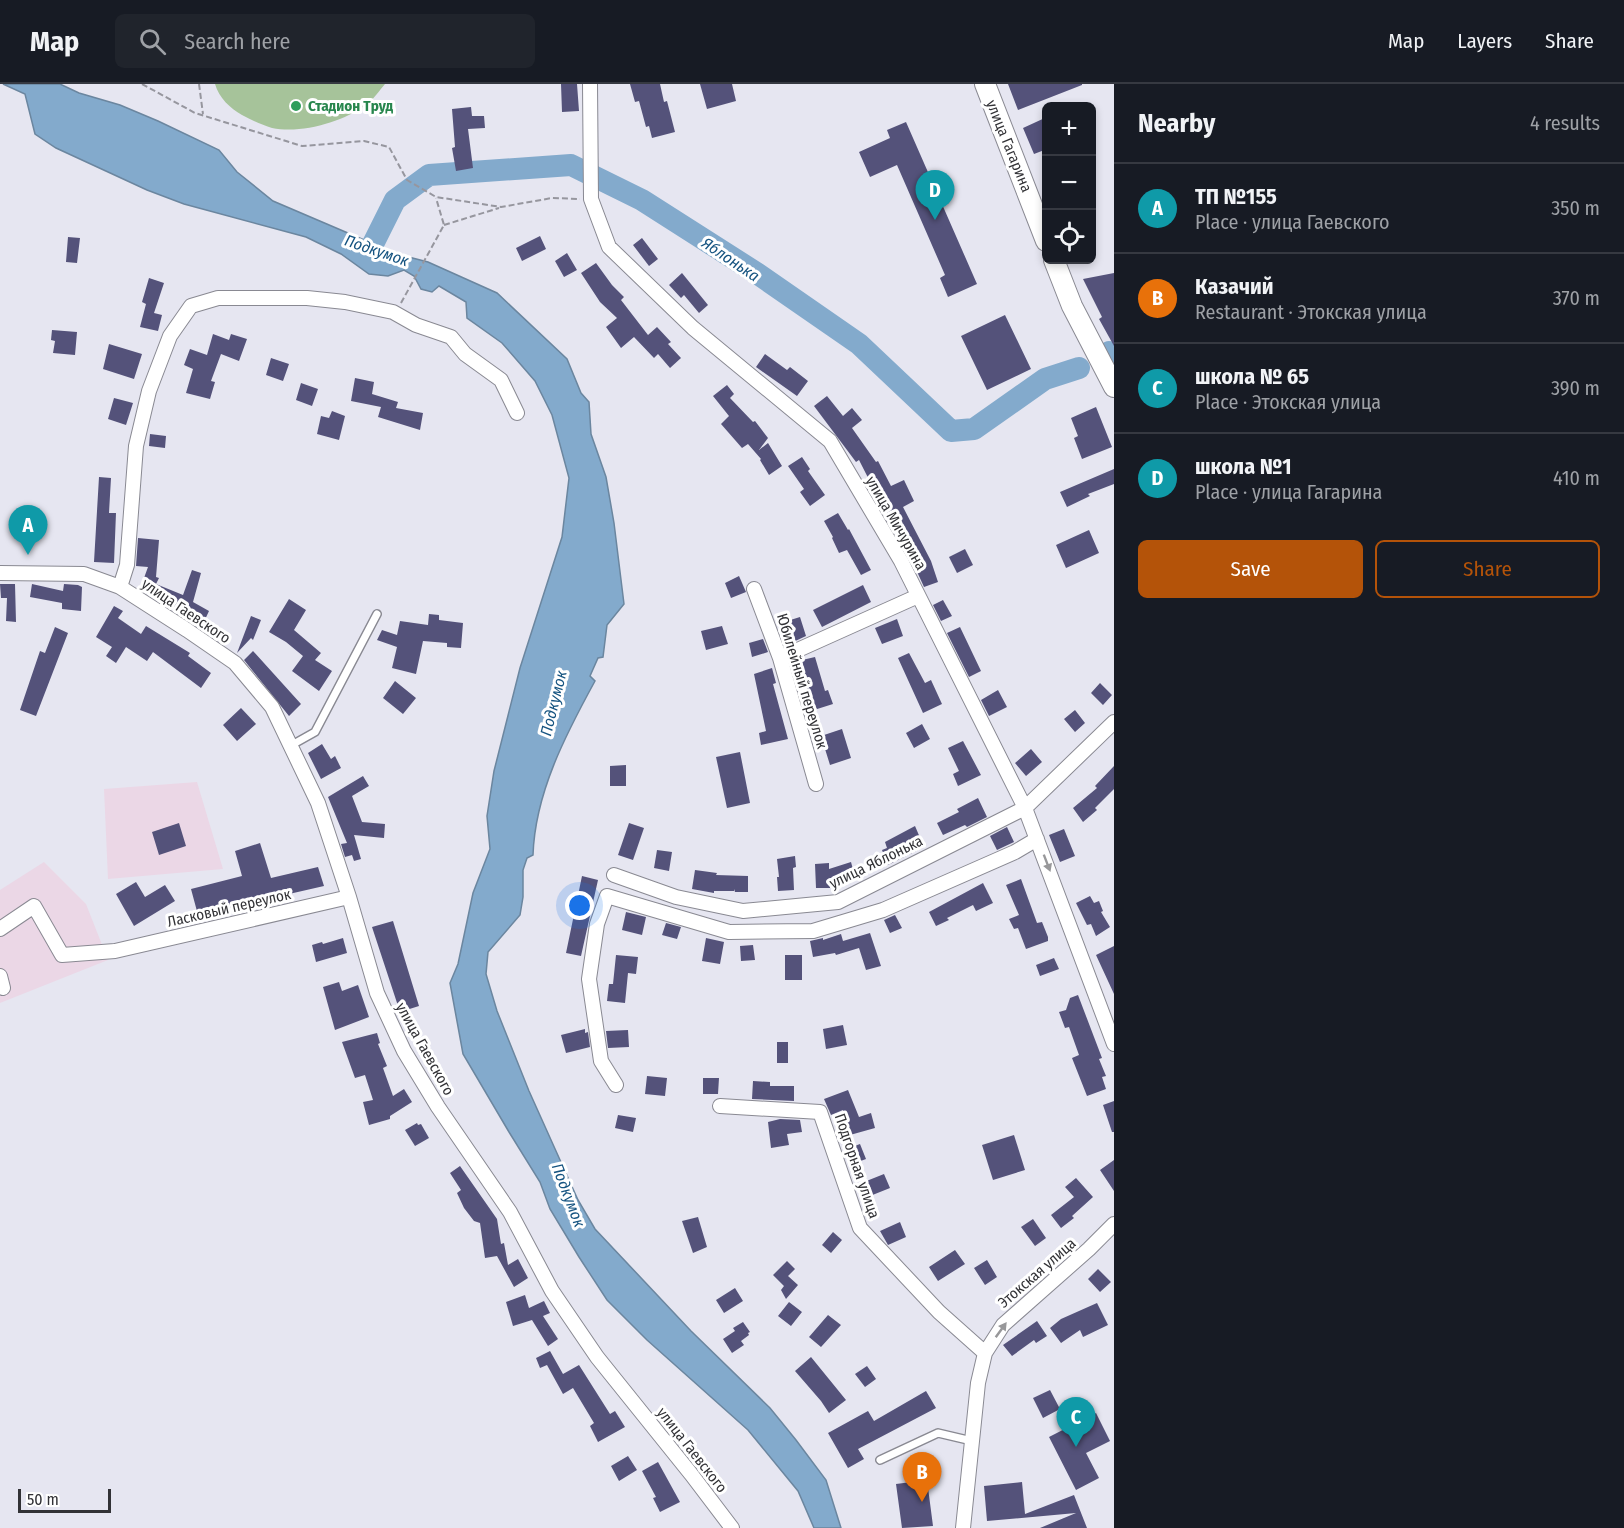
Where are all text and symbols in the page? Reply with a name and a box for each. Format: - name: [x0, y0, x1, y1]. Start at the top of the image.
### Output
- search box: [115, 14, 535, 68]
- text: Map: [30, 25, 79, 58]
- icon: search: [136, 25, 169, 58]
- text: Search here: [184, 28, 290, 55]
- text: Map: [1388, 28, 1424, 54]
- text: Layers: [1457, 28, 1512, 54]
- text: Share: [1545, 28, 1594, 54]
- place label: Стадион Труд: [308, 97, 394, 115]
- street label: улица Гагарина: [982, 97, 1036, 195]
- marker: Стадион Труд: [289, 99, 303, 113]
- map controls: [1042, 102, 1096, 264]
- button: +: [1042, 102, 1096, 156]
- text: Nearby: [1138, 108, 1215, 139]
- text: 4 results: [1530, 111, 1600, 135]
- button: −: [1042, 156, 1096, 210]
- pin: D: [916, 170, 954, 220]
- text: ТП №155: [1195, 183, 1277, 210]
- text: A: [1152, 196, 1163, 220]
- text: 350 m: [1551, 196, 1600, 220]
- button: locate: [1042, 210, 1096, 264]
- text: Place · улица Гаевского: [1195, 210, 1390, 234]
- water label: Подкумок: [342, 231, 412, 270]
- water label: Яблонька: [697, 233, 763, 286]
- text: Казачий: [1195, 273, 1274, 300]
- text: B: [1152, 286, 1163, 310]
- text: 370 m: [1553, 286, 1600, 310]
- text: Restaurant · Этокская улица: [1195, 300, 1427, 324]
- text: школа № 65: [1195, 363, 1309, 390]
- text: C: [1152, 376, 1163, 400]
- text: 390 m: [1551, 376, 1600, 400]
- text: Place · Этокская улица: [1195, 390, 1381, 414]
- text: школа №1: [1195, 453, 1291, 480]
- text: D: [1152, 466, 1163, 490]
- text: 410 m: [1553, 466, 1600, 490]
- street label: улица Мичурина: [862, 473, 930, 573]
- text: Place · улица Гагарина: [1195, 480, 1382, 504]
- pin: A: [9, 506, 48, 555]
- button: Save: [1138, 540, 1363, 598]
- button: Share: [1375, 540, 1600, 598]
- street label: улица Гаевского: [138, 575, 234, 647]
- street label: Юбилейный переулок: [773, 611, 831, 751]
- water label: Подкумок: [536, 668, 571, 738]
- street label: улица Яблонька: [826, 832, 926, 892]
- one-way arrow: [1042, 854, 1052, 872]
- street label: Ласковый переулок: [165, 885, 293, 931]
- your location: [565, 891, 594, 920]
- street label: улица Гаевского: [392, 999, 458, 1099]
- street label: Подгорная улица: [831, 1111, 883, 1221]
- water label: Подкумок: [548, 1161, 589, 1230]
- street label: Этокская улица: [995, 1234, 1079, 1312]
- one-way arrow: [994, 1323, 1006, 1338]
- pin: C: [1056, 1398, 1096, 1447]
- street label: улица Гаевского: [653, 1404, 731, 1496]
- pin: B: [902, 1452, 942, 1502]
- scale bar: [18, 1486, 111, 1514]
- text: 50 m: [27, 1490, 59, 1509]

